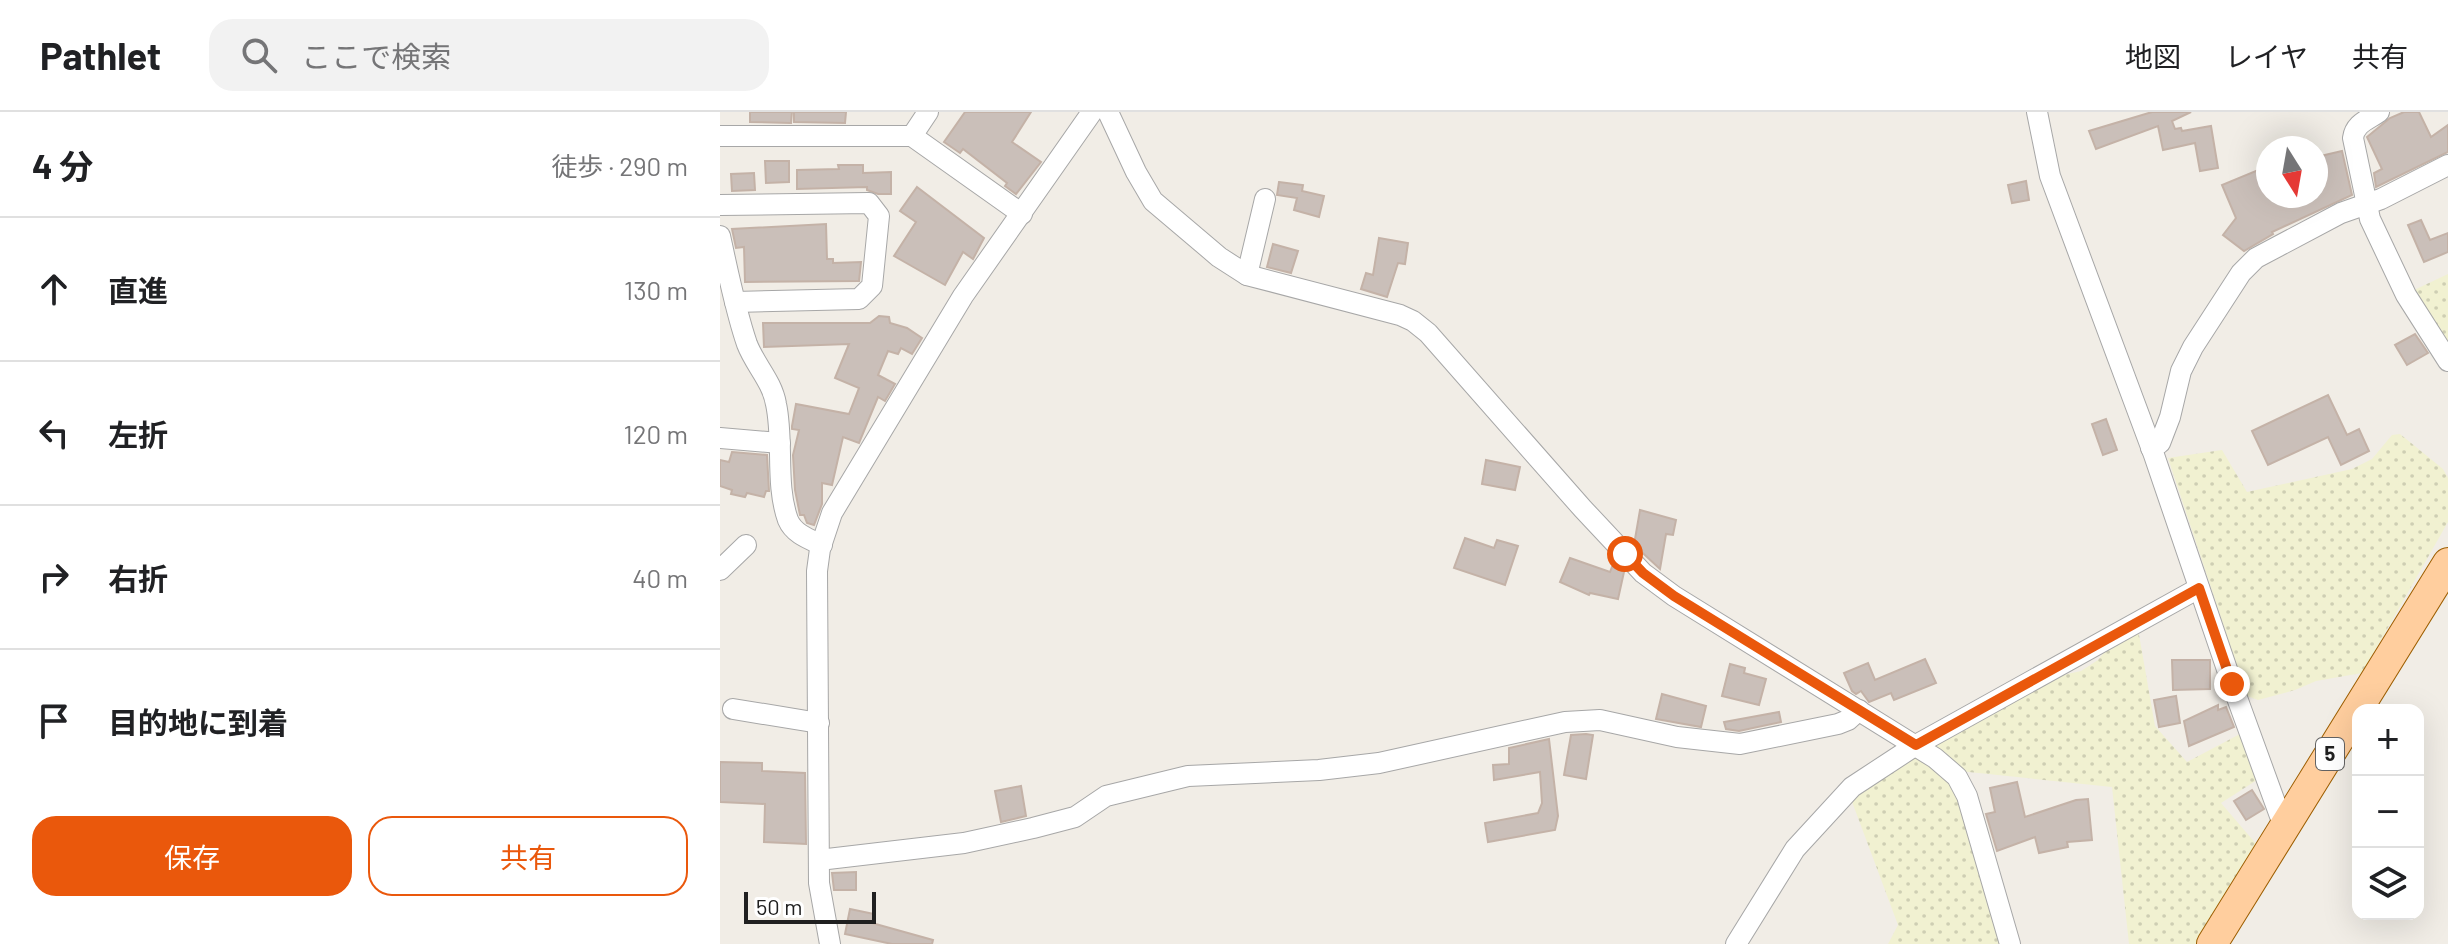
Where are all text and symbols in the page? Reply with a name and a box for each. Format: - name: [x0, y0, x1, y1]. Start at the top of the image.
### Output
- search box: [209, 19, 769, 91]
- text: Pathlet: [40, 32, 161, 78]
- icon: search: [237, 33, 281, 77]
- text: ここで検索: [301, 38, 451, 74]
- text: 地図: [2125, 39, 2181, 73]
- text: レイヤ: [2225, 39, 2308, 73]
- text: 共有: [2352, 39, 2408, 73]
- north arrow: [2256, 136, 2328, 208]
- text: 4 分: [32, 145, 93, 186]
- text: 徒歩 · 290 m: [551, 150, 688, 181]
- icon: ahead: [32, 267, 76, 311]
- text: 直進: [108, 272, 168, 308]
- text: 130 m: [624, 274, 688, 305]
- icon: left: [32, 411, 76, 455]
- text: 左折: [108, 416, 168, 452]
- text: 120 m: [624, 418, 688, 449]
- route start: [1607, 536, 1643, 572]
- icon: right: [32, 555, 76, 599]
- text: 右折: [108, 560, 168, 596]
- text: 40 m: [632, 562, 688, 593]
- route end: [2214, 666, 2250, 702]
- icon: arrive: [32, 699, 76, 743]
- text: 目的地に到着: [108, 704, 288, 740]
- map controls: [2352, 704, 2424, 920]
- button: +: [2352, 704, 2424, 776]
- road number: 5: [2316, 738, 2344, 770]
- button: −: [2352, 776, 2424, 848]
- button: 保存: [32, 816, 352, 896]
- button: 共有: [368, 816, 688, 896]
- button: layers: [2352, 848, 2424, 920]
- scale bar: [744, 888, 876, 924]
- text: 50 m: [756, 893, 802, 919]

